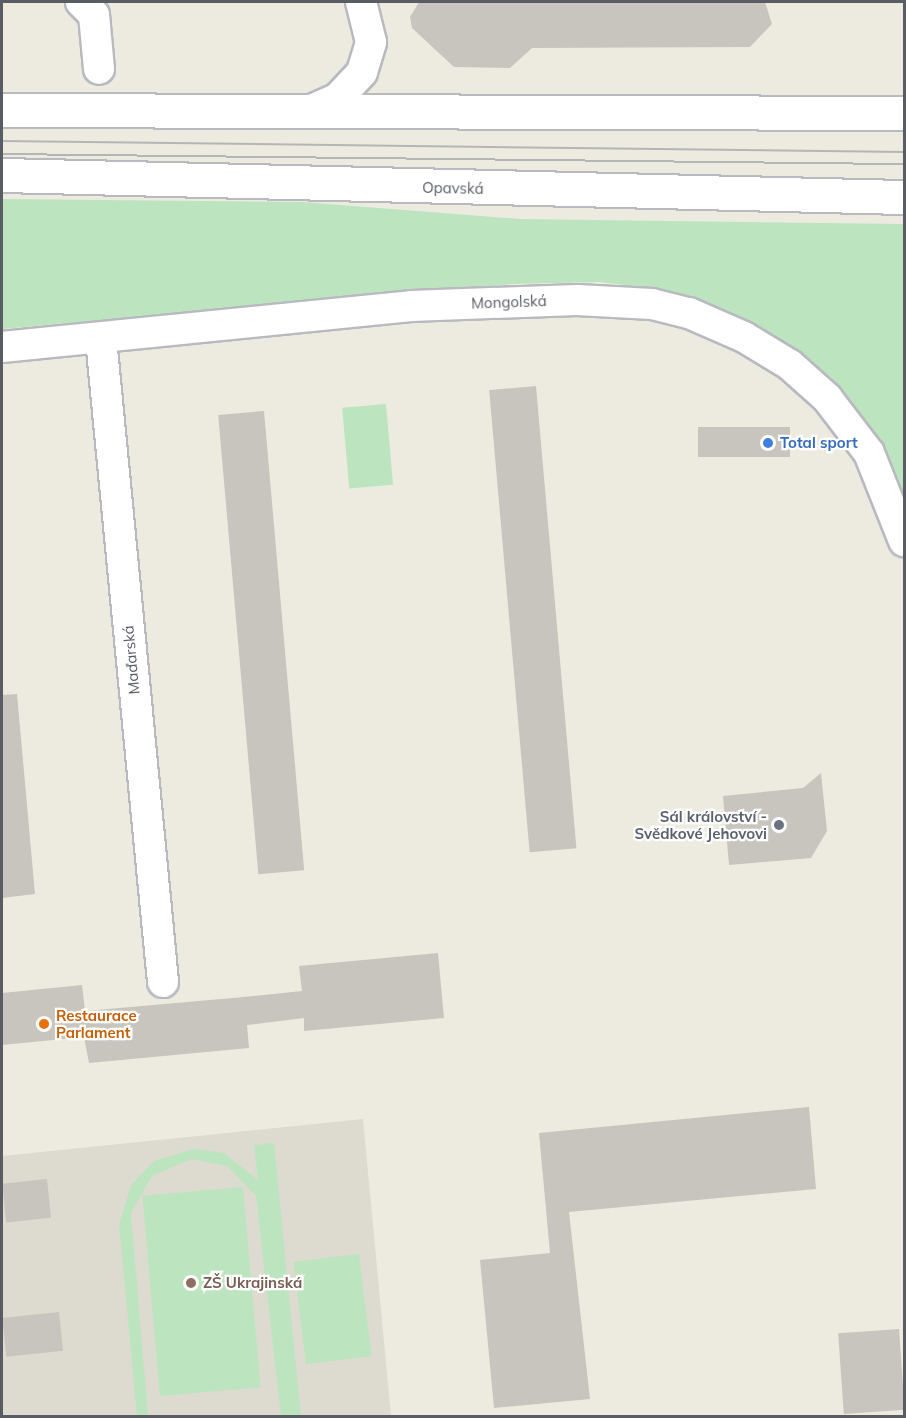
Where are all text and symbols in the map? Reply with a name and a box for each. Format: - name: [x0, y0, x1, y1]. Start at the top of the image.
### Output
- street label: Opavská: [422, 178, 484, 198]
- street label: Mongolská: [471, 292, 547, 312]
- place label: Total sport: [780, 434, 858, 452]
- marker: Total sport: [761, 436, 775, 450]
- street label: Maďarská: [119, 625, 143, 695]
- place label: Sál království - Svědkové Jehovovi: [634, 807, 767, 842]
- marker: Sál království - Svědkové Jehovovi: [772, 818, 786, 832]
- place label: Restaurace Parlament: [56, 1006, 137, 1041]
- marker: Restaurace Parlament: [37, 1017, 51, 1031]
- place label: ZŠ Ukrajinská: [203, 1274, 302, 1292]
- marker: ZŠ Ukrajinská: [184, 1276, 198, 1290]

